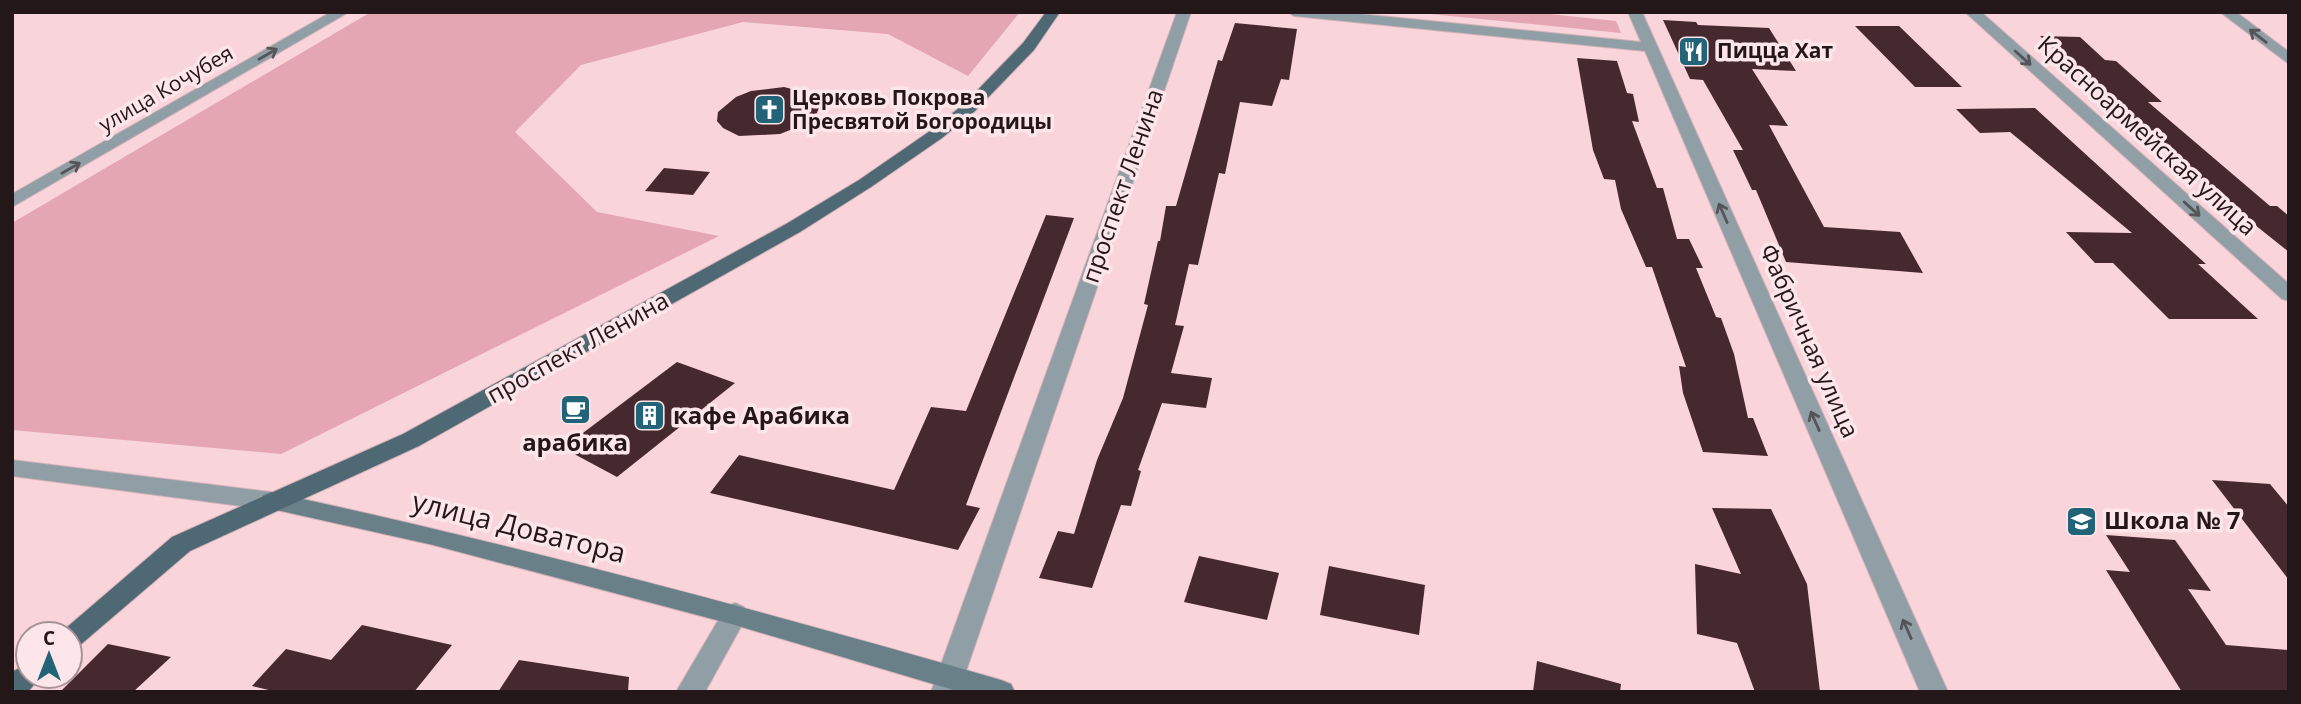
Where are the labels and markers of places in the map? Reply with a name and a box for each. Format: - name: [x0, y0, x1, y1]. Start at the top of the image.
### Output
- restaurant icon: Пицца Хат: [1677, 34, 1711, 68]
- place label: Пицца Хат: [1717, 36, 1833, 64]
- place label: Церковь Покрова Пресвятой Богородицы: [792, 83, 1052, 135]
- church icon: Церковь Покрова Пресвятой Богородицы: [752, 93, 786, 127]
- cafe icon: арабика: [558, 392, 592, 426]
- place label: кафе Арабика: [673, 398, 850, 431]
- building icon: кафе Арабика: [633, 399, 667, 433]
- place label: арабика: [522, 425, 628, 458]
- place label: Школа № 7: [2104, 503, 2240, 536]
- school or university icon: Школа № 7: [2064, 504, 2098, 538]

